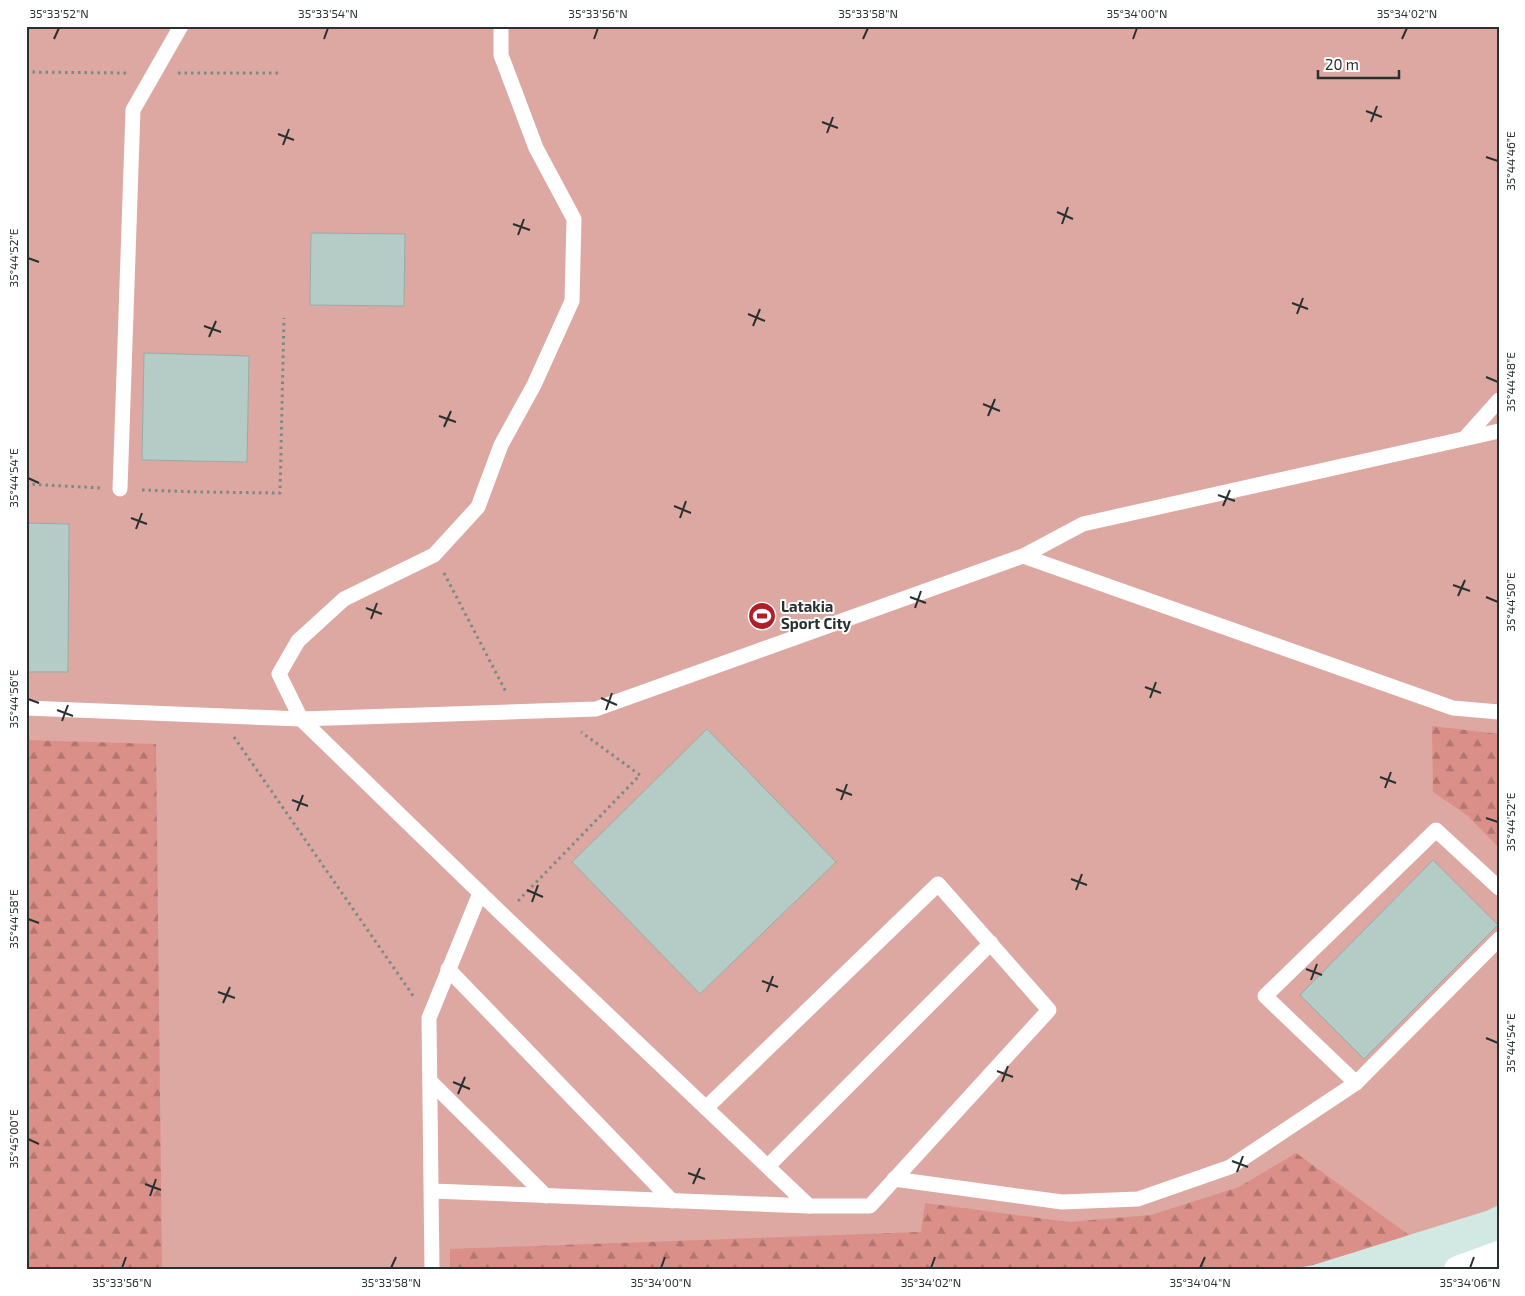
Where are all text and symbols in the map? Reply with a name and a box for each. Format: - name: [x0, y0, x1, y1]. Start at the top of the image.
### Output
- text: 35°33'52"N: [29, 6, 89, 20]
- text: 35°33'54"N: [298, 6, 358, 20]
- text: 35°33'56"N: [568, 6, 628, 20]
- text: 35°33'58"N: [838, 6, 898, 20]
- text: 35°34'00"N: [1106, 6, 1168, 20]
- text: 35°34'02"N: [1377, 6, 1437, 20]
- scale bar: [1318, 48, 1399, 80]
- text: 20 m: [1325, 55, 1359, 73]
- text: 35°44'46"E: [1503, 131, 1517, 191]
- text: 35°44'52"E: [6, 228, 20, 287]
- text: 35°44'48"E: [1503, 352, 1517, 412]
- text: 35°44'54"E: [6, 448, 20, 508]
- text: 35°44'50"E: [1503, 572, 1517, 632]
- place label: Latakia Sport City: [781, 597, 852, 633]
- sports icon: Latakia Sport City: [747, 601, 777, 631]
- text: 35°44'56"E: [6, 669, 20, 728]
- text: 35°44'52"E: [1503, 792, 1517, 851]
- text: 35°44'58"E: [6, 889, 20, 949]
- text: 35°44'54"E: [1503, 1013, 1517, 1073]
- text: 35°45'00"E: [6, 1109, 20, 1169]
- text: 35°33'56"N: [92, 1275, 152, 1289]
- text: 35°33'58"N: [361, 1275, 421, 1289]
- text: 35°34'00"N: [630, 1275, 692, 1289]
- text: 35°34'02"N: [901, 1275, 961, 1289]
- text: 35°34'04"N: [1169, 1275, 1231, 1289]
- text: 35°34'06"N: [1440, 1275, 1500, 1289]

